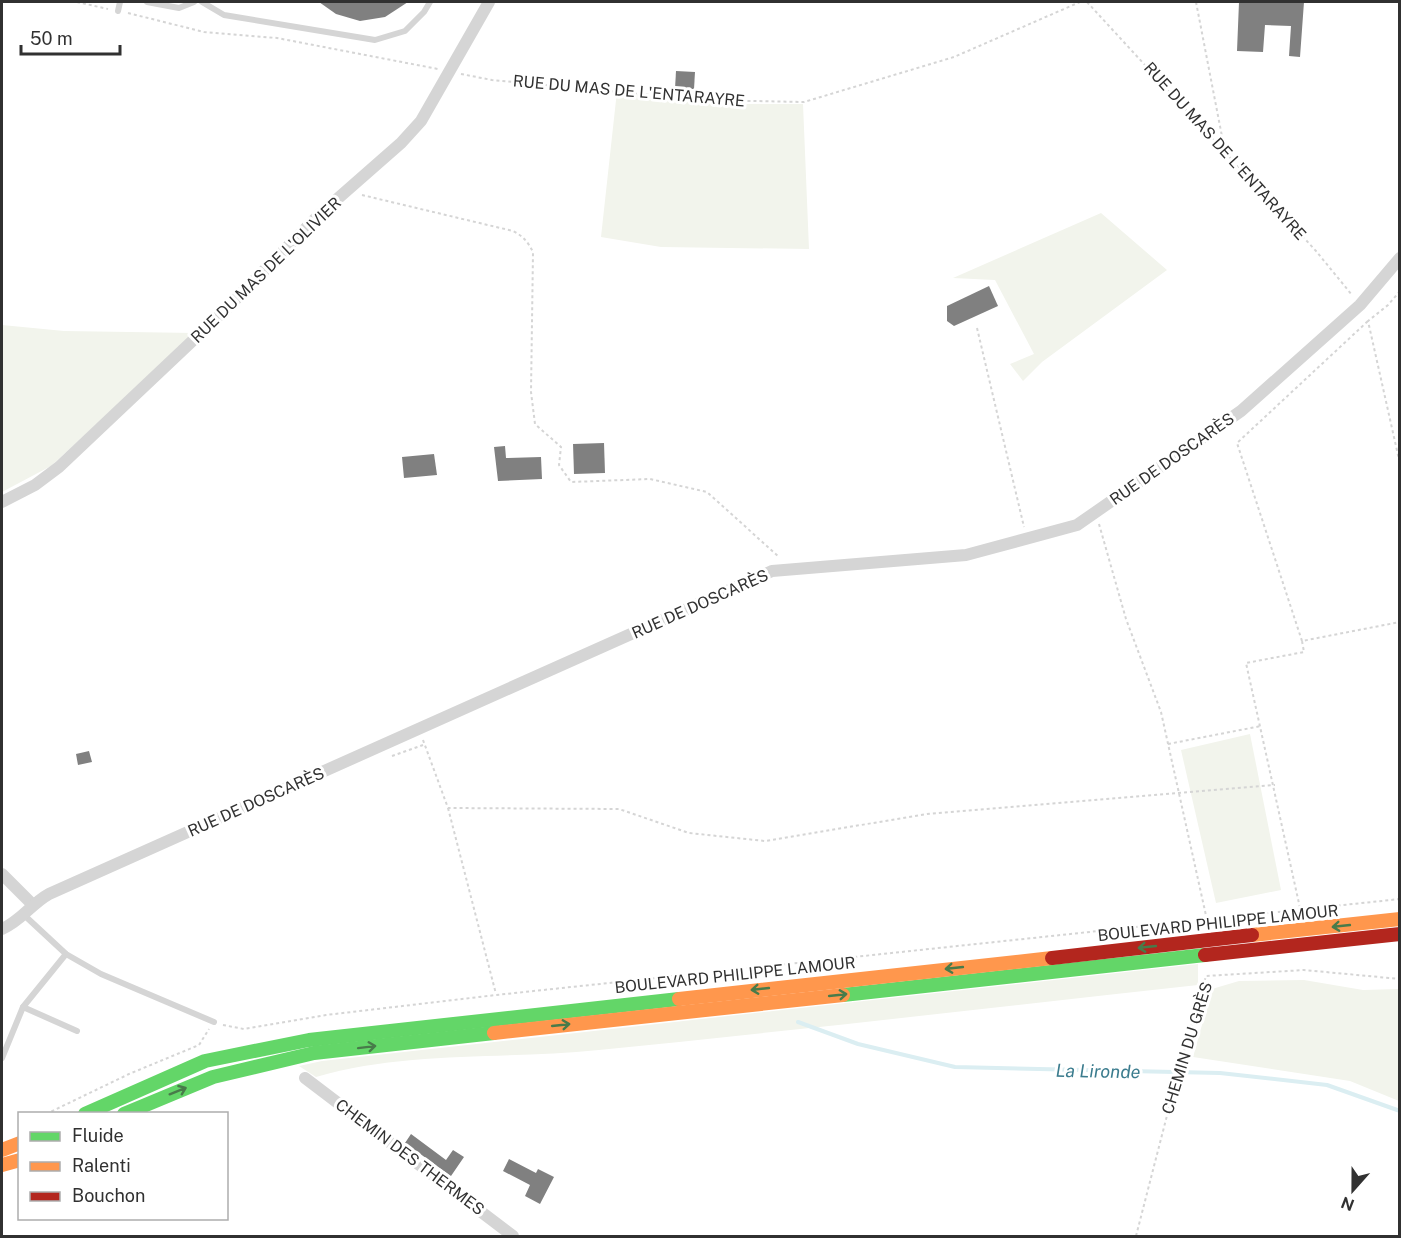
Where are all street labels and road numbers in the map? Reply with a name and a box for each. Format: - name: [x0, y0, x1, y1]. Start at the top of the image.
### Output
- street label: RUE DU MAS DE L'ENTARAYRE: [1140, 58, 1310, 244]
- street label: RUE DU MAS DE L'ENTARAYRE: [512, 71, 746, 111]
- street label: RUE DU MAS DE L'OLIVIER: [187, 193, 345, 347]
- street label: RUE DE DOSCARÈS: [1106, 408, 1238, 509]
- street label: RUE DE DOSCARÈS: [628, 564, 771, 643]
- street label: RUE DE DOSCARÈS: [184, 762, 327, 841]
- street label: BOULEVARD PHILIPPE LAMOUR: [1097, 901, 1339, 945]
- street label: BOULEVARD PHILIPPE LAMOUR: [614, 953, 856, 997]
- street label: CHEMIN DU GRÈS: [1157, 979, 1216, 1116]
- street label: CHEMIN DES THERMES: [332, 1095, 488, 1219]

